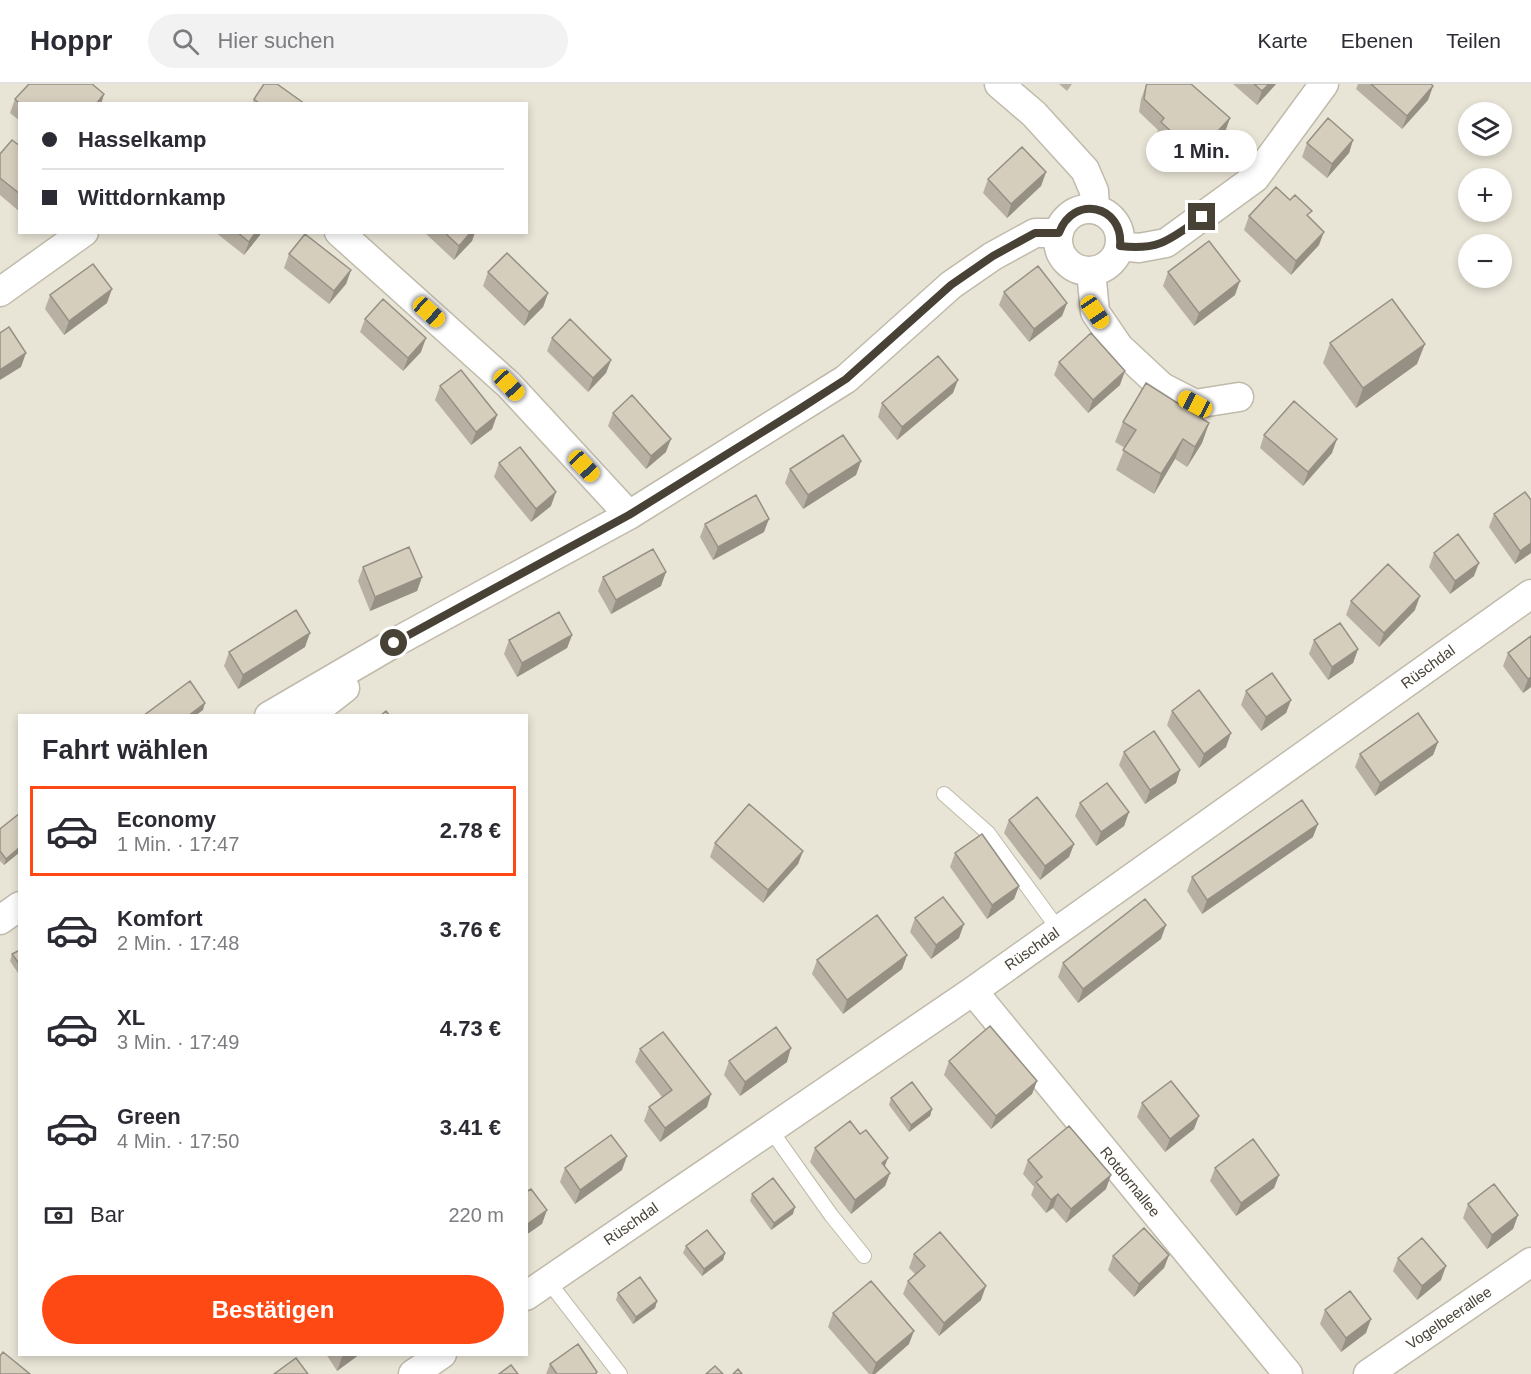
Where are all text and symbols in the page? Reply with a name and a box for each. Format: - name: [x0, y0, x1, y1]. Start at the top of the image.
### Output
- search box: [148, 14, 568, 68]
- text: Hoppr: [30, 25, 112, 56]
- icon: search: [169, 25, 202, 58]
- text: Hier suchen: [217, 28, 335, 53]
- text: Karte: [1258, 29, 1308, 52]
- text: Ebenen: [1341, 29, 1413, 52]
- text: Teilen: [1446, 29, 1501, 52]
- map controls: [1458, 102, 1512, 288]
- button: layers: [1458, 102, 1512, 156]
- text: Hasselkamp: [78, 127, 206, 152]
- callout: 1 Min.: [1146, 130, 1258, 172]
- text: 1 Min.: [1173, 140, 1230, 162]
- button: +: [1458, 168, 1512, 222]
- text: Wittdornkamp: [78, 185, 226, 210]
- route end: [1188, 203, 1215, 230]
- button: −: [1458, 234, 1512, 288]
- car: [1077, 292, 1113, 332]
- car: [410, 293, 448, 331]
- car: [490, 366, 528, 404]
- car: [1175, 388, 1215, 420]
- car: [565, 447, 603, 485]
- route start: [380, 629, 407, 656]
- street label: Rüschdal: [1397, 641, 1458, 692]
- text: Fahrt wählen: [42, 735, 209, 765]
- icon: car: [45, 804, 99, 858]
- text: Economy: [117, 807, 216, 832]
- text: 2.78 €: [440, 818, 501, 843]
- text: 1 Min. · 17:47: [117, 833, 239, 855]
- icon: car: [45, 903, 99, 957]
- text: Komfort: [117, 906, 203, 931]
- text: 3.76 €: [440, 917, 501, 942]
- street label: Rüschdal: [1001, 924, 1062, 973]
- text: 2 Min. · 17:48: [117, 932, 239, 954]
- icon: car: [45, 1002, 99, 1056]
- text: XL: [117, 1005, 145, 1030]
- text: 4.73 €: [440, 1016, 501, 1041]
- text: 3 Min. · 17:49: [117, 1031, 239, 1053]
- icon: car: [45, 1101, 99, 1155]
- text: Green: [117, 1104, 181, 1129]
- text: 3.41 €: [440, 1115, 501, 1140]
- text: 4 Min. · 17:50: [117, 1130, 239, 1152]
- street label: Rotdornallee: [1097, 1143, 1164, 1220]
- icon: cash: [42, 1199, 75, 1232]
- street label: Rüschdal: [600, 1199, 661, 1248]
- text: Bar: [90, 1202, 124, 1227]
- text: 220 m: [448, 1204, 504, 1226]
- button: Bestätigen: [42, 1275, 504, 1344]
- street label: Vogelbeerallee: [1403, 1283, 1495, 1352]

